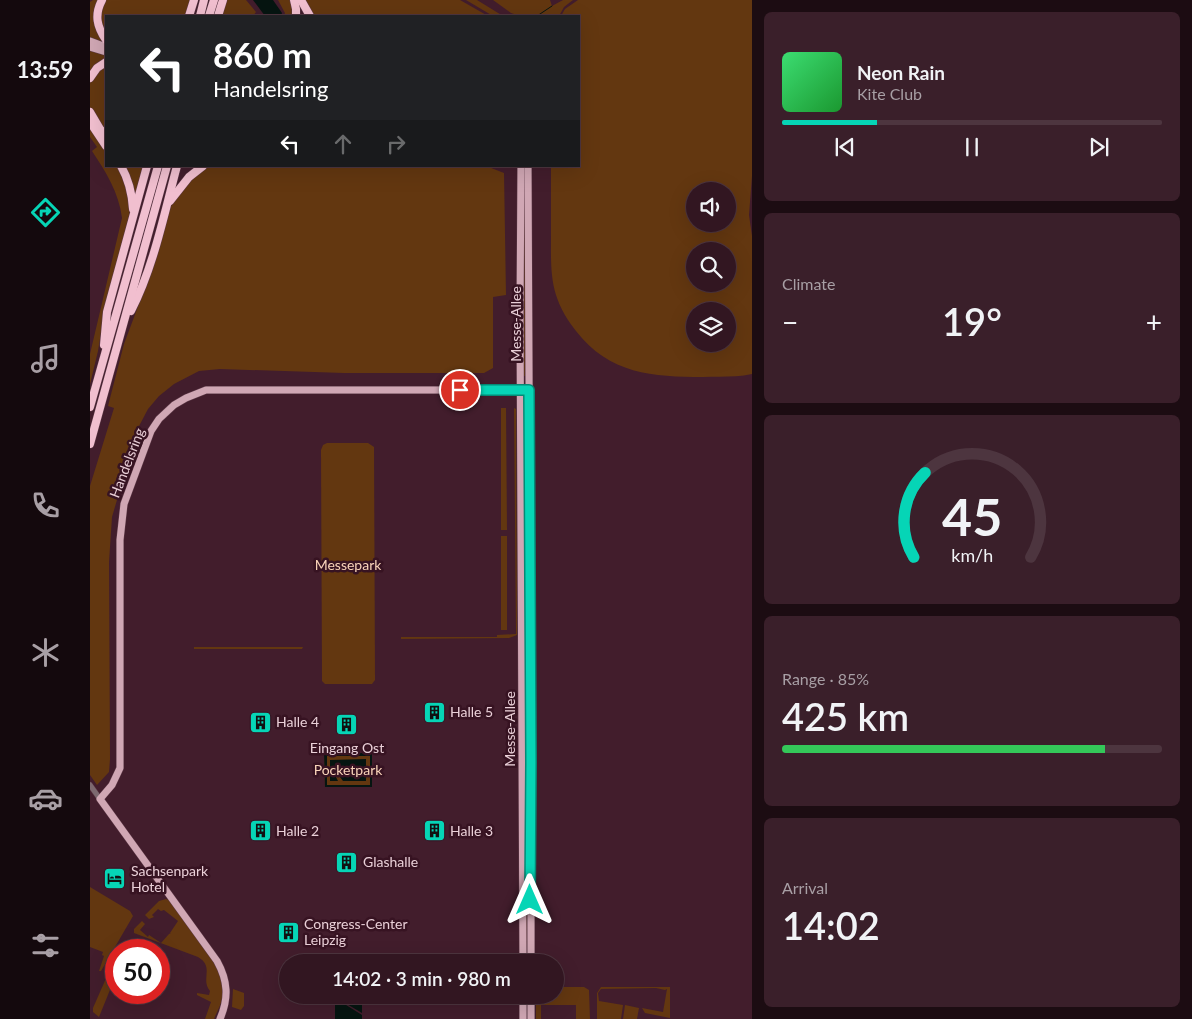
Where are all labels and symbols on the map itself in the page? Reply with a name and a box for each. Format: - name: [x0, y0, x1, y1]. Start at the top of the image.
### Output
- street label: Messe-Allee: [507, 286, 524, 362]
- pin: [439, 369, 481, 411]
- street label: Handelsring: [105, 426, 148, 500]
- park label: Messepark: [315, 556, 382, 573]
- street label: Messe-Allee: [501, 691, 518, 767]
- building icon: Halle 5: [422, 700, 446, 724]
- place label: Halle 5: [450, 703, 493, 720]
- building icon: Halle 4: [248, 710, 272, 734]
- place label: Halle 4: [276, 713, 319, 730]
- building icon: Eingang Ost: [335, 713, 359, 737]
- place label: Eingang Ost: [310, 739, 384, 756]
- park label: Pocketpark: [314, 761, 383, 778]
- building icon: Halle 2: [248, 819, 272, 843]
- building icon: Halle 3: [422, 819, 446, 843]
- place label: Halle 2: [276, 822, 319, 839]
- place label: Halle 3: [450, 822, 493, 839]
- building icon: Glashalle: [335, 850, 359, 874]
- place label: Glashalle: [363, 853, 418, 870]
- place label: Sachsenpark Hotel: [131, 862, 209, 895]
- hotel icon: Sachsenpark Hotel: [103, 867, 127, 891]
- position arrow: [503, 873, 555, 925]
- place label: Congress-Center Leipzig: [304, 915, 408, 948]
- building icon: Congress-Center Leipzig: [276, 920, 300, 944]
- speed limit sign: 50: [105, 939, 170, 1004]

